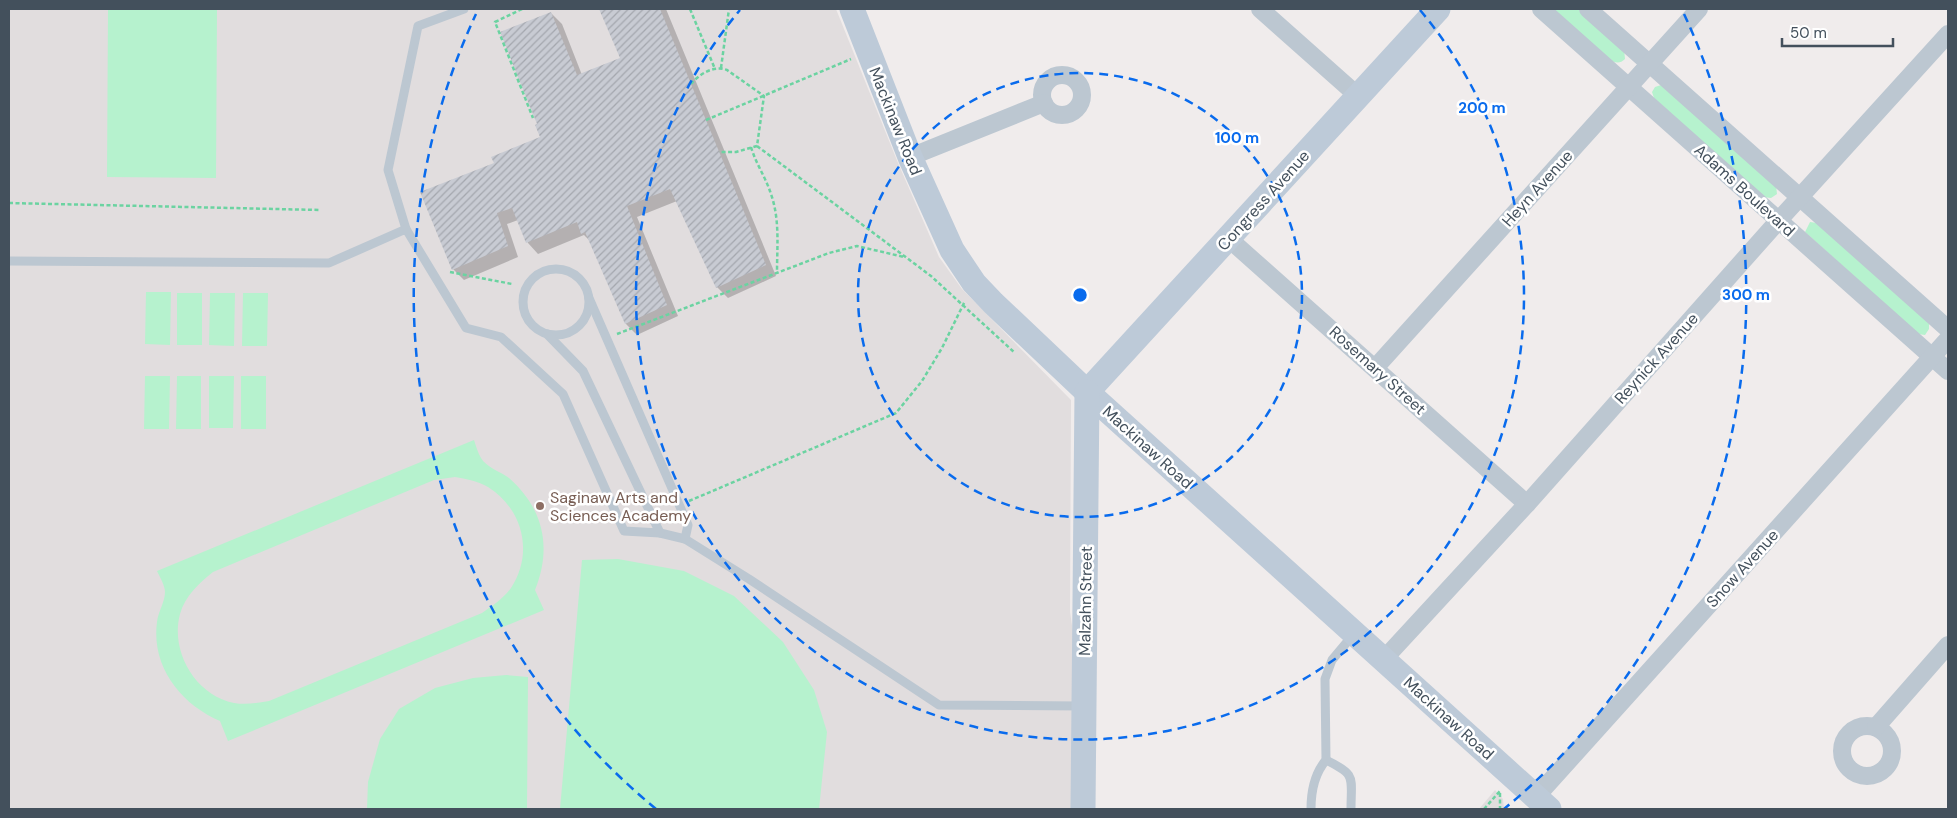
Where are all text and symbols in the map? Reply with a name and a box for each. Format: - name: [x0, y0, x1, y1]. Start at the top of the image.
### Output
- scale bar: [1782, 15, 1893, 47]
- text: 50 m: [1790, 23, 1827, 43]
- street label: Mackinaw Road: [864, 64, 927, 178]
- text: 200 m: [1458, 98, 1506, 118]
- text: 100 m: [1215, 128, 1259, 148]
- street label: Adams Boulevard: [1690, 140, 1799, 241]
- street label: Heyn Avenue: [1497, 145, 1577, 231]
- street label: Congress Avenue: [1213, 146, 1314, 255]
- text: 300 m: [1722, 285, 1770, 305]
- centre of rings: [1071, 286, 1089, 304]
- street label: Reynick Avenue: [1610, 308, 1703, 408]
- street label: Rosemary Street: [1325, 321, 1430, 419]
- street label: Mackinaw Road: [1098, 401, 1197, 494]
- place label: Saginaw Arts and Sciences Academy: [550, 487, 691, 526]
- marker: Saginaw Arts and Sciences Academy: [534, 500, 546, 512]
- street label: Snow Avenue: [1702, 525, 1783, 612]
- street label: Malzahn Street: [1074, 546, 1097, 656]
- street label: Mackinaw Road: [1399, 672, 1498, 765]

